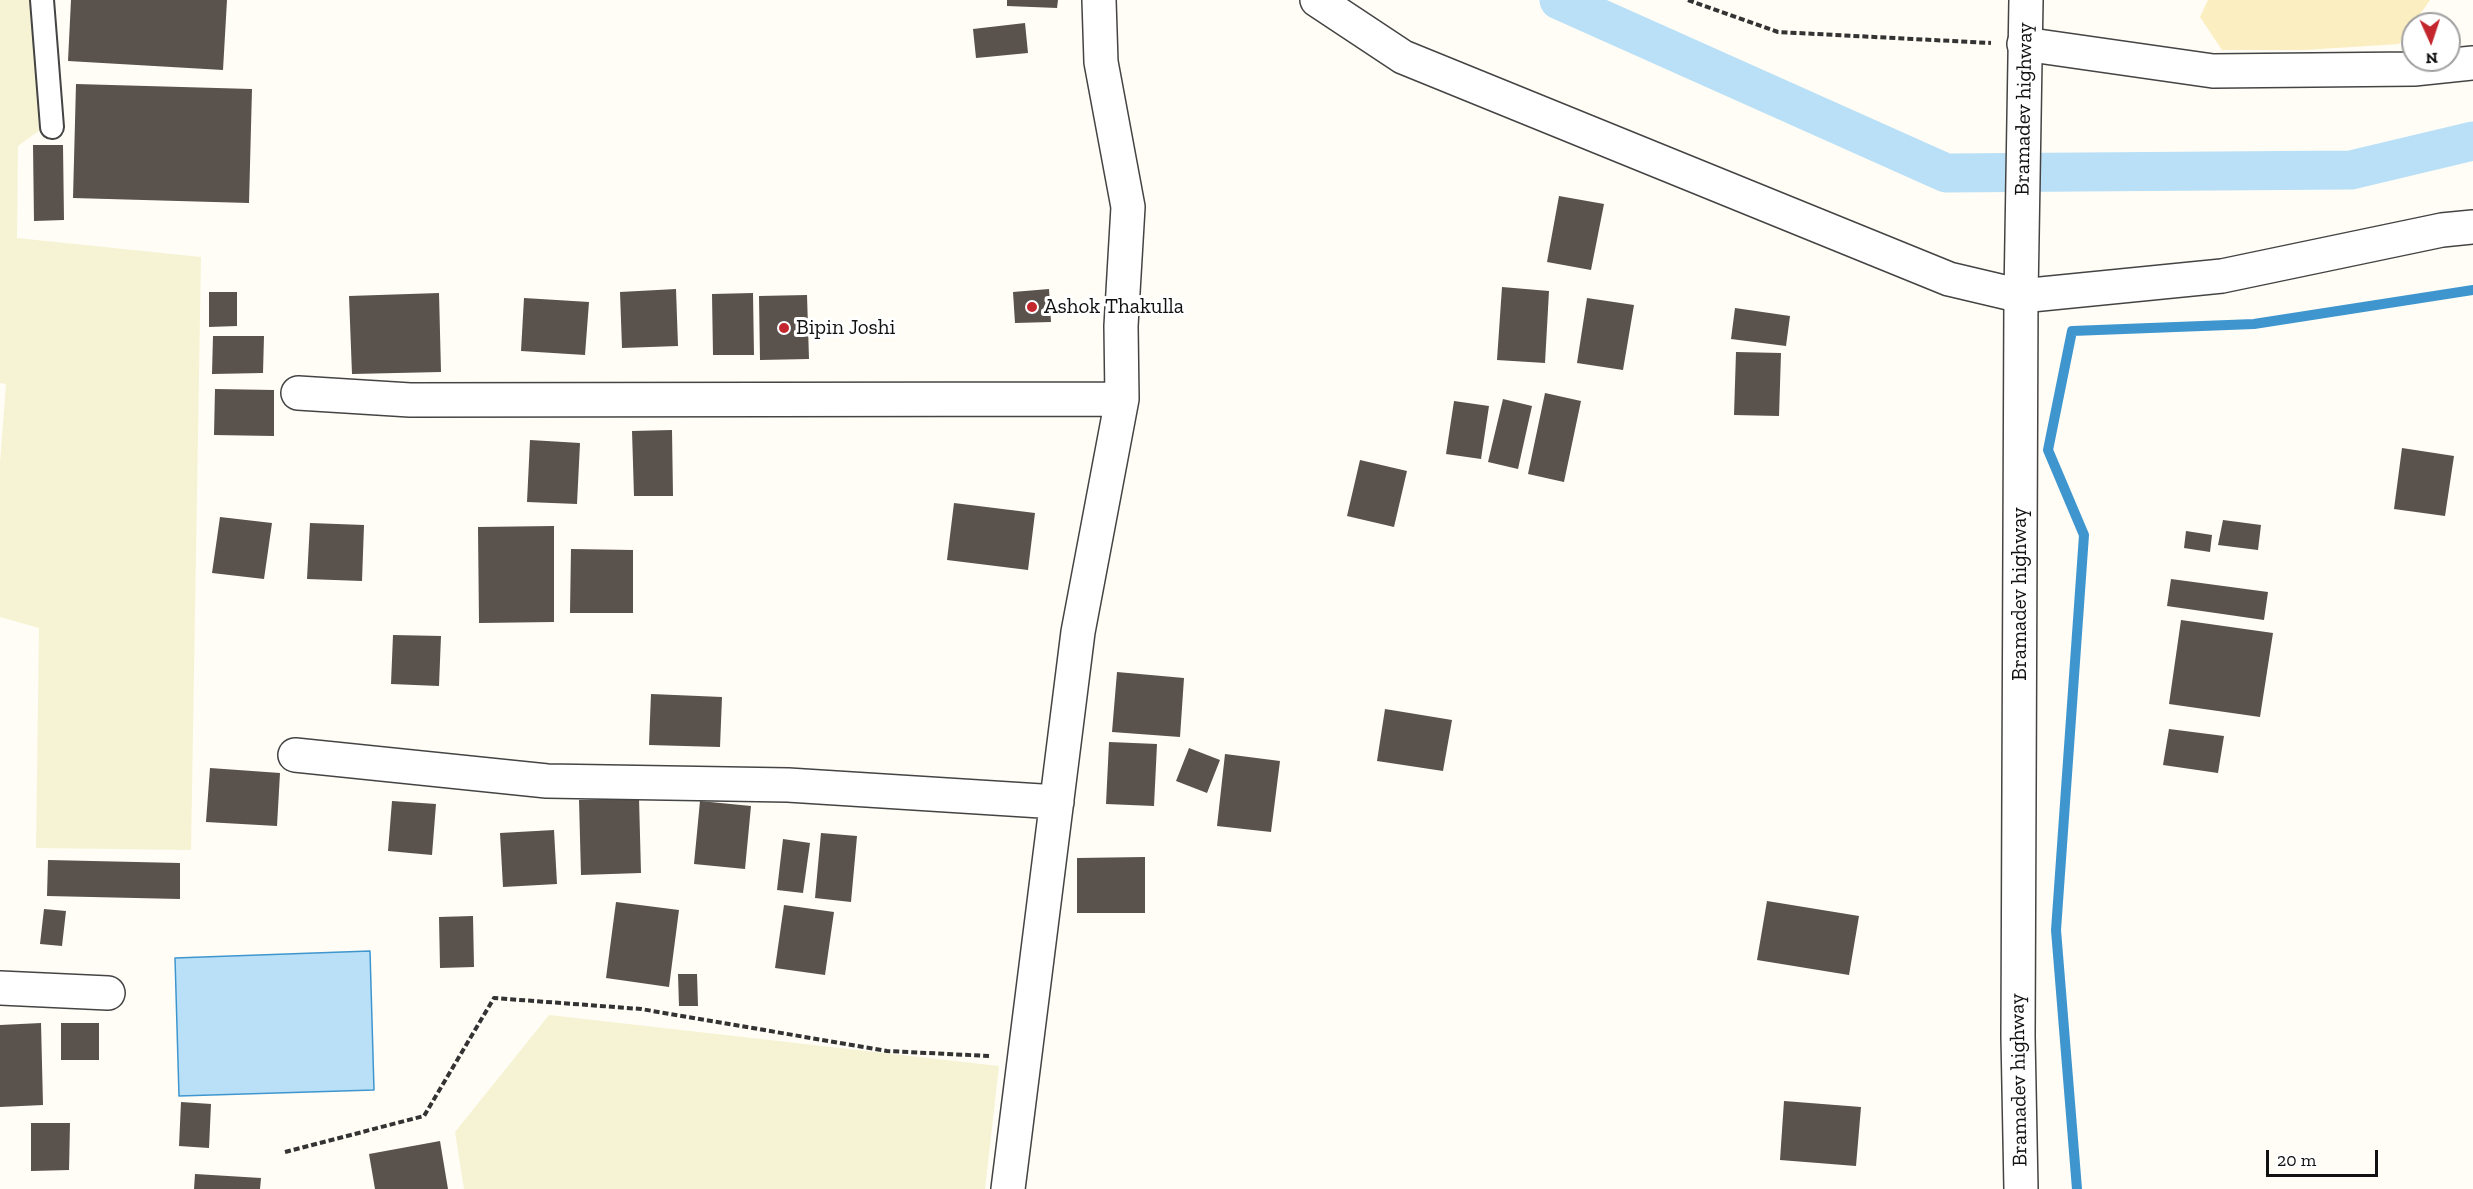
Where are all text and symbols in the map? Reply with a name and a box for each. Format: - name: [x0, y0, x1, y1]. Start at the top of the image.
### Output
- north arrow: [2401, 12, 2461, 72]
- street label: Bramadev highway: [2010, 22, 2038, 196]
- text: N: [2425, 49, 2438, 68]
- place label: Ashok Thakulla: [1044, 294, 1184, 320]
- marker: Ashok Thakulla: [1025, 300, 1039, 314]
- place label: Bipin Joshi: [796, 315, 895, 341]
- marker: Bipin Joshi: [777, 321, 791, 335]
- street label: Bramadev highway: [2007, 507, 2033, 681]
- street label: Bramadev highway: [2005, 993, 2033, 1167]
- scale bar: [2269, 1138, 2382, 1176]
- text: 20 m: [2277, 1149, 2316, 1171]

